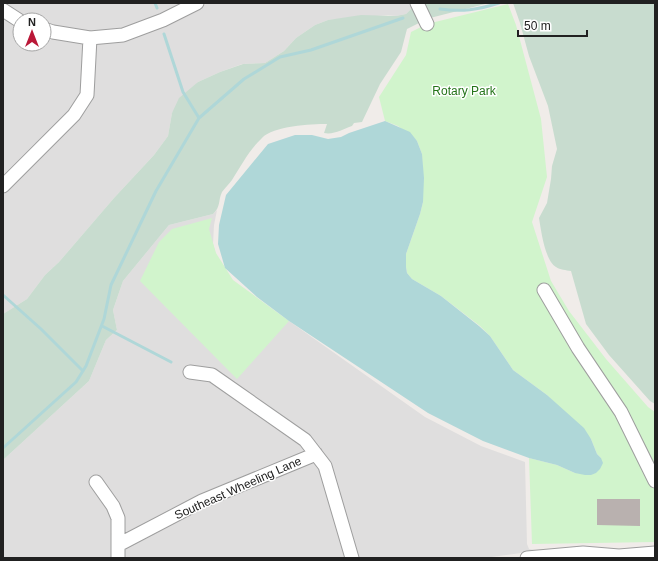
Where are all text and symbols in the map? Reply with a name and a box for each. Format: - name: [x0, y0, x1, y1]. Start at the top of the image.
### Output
- north arrow: [12, 12, 52, 52]
- scale bar: [518, 12, 587, 38]
- text: N: [28, 16, 36, 28]
- text: 50 m: [524, 19, 551, 33]
- park label: Rotary Park: [432, 84, 497, 98]
- street label: Southeast Wheeling Lane: [172, 454, 304, 522]

